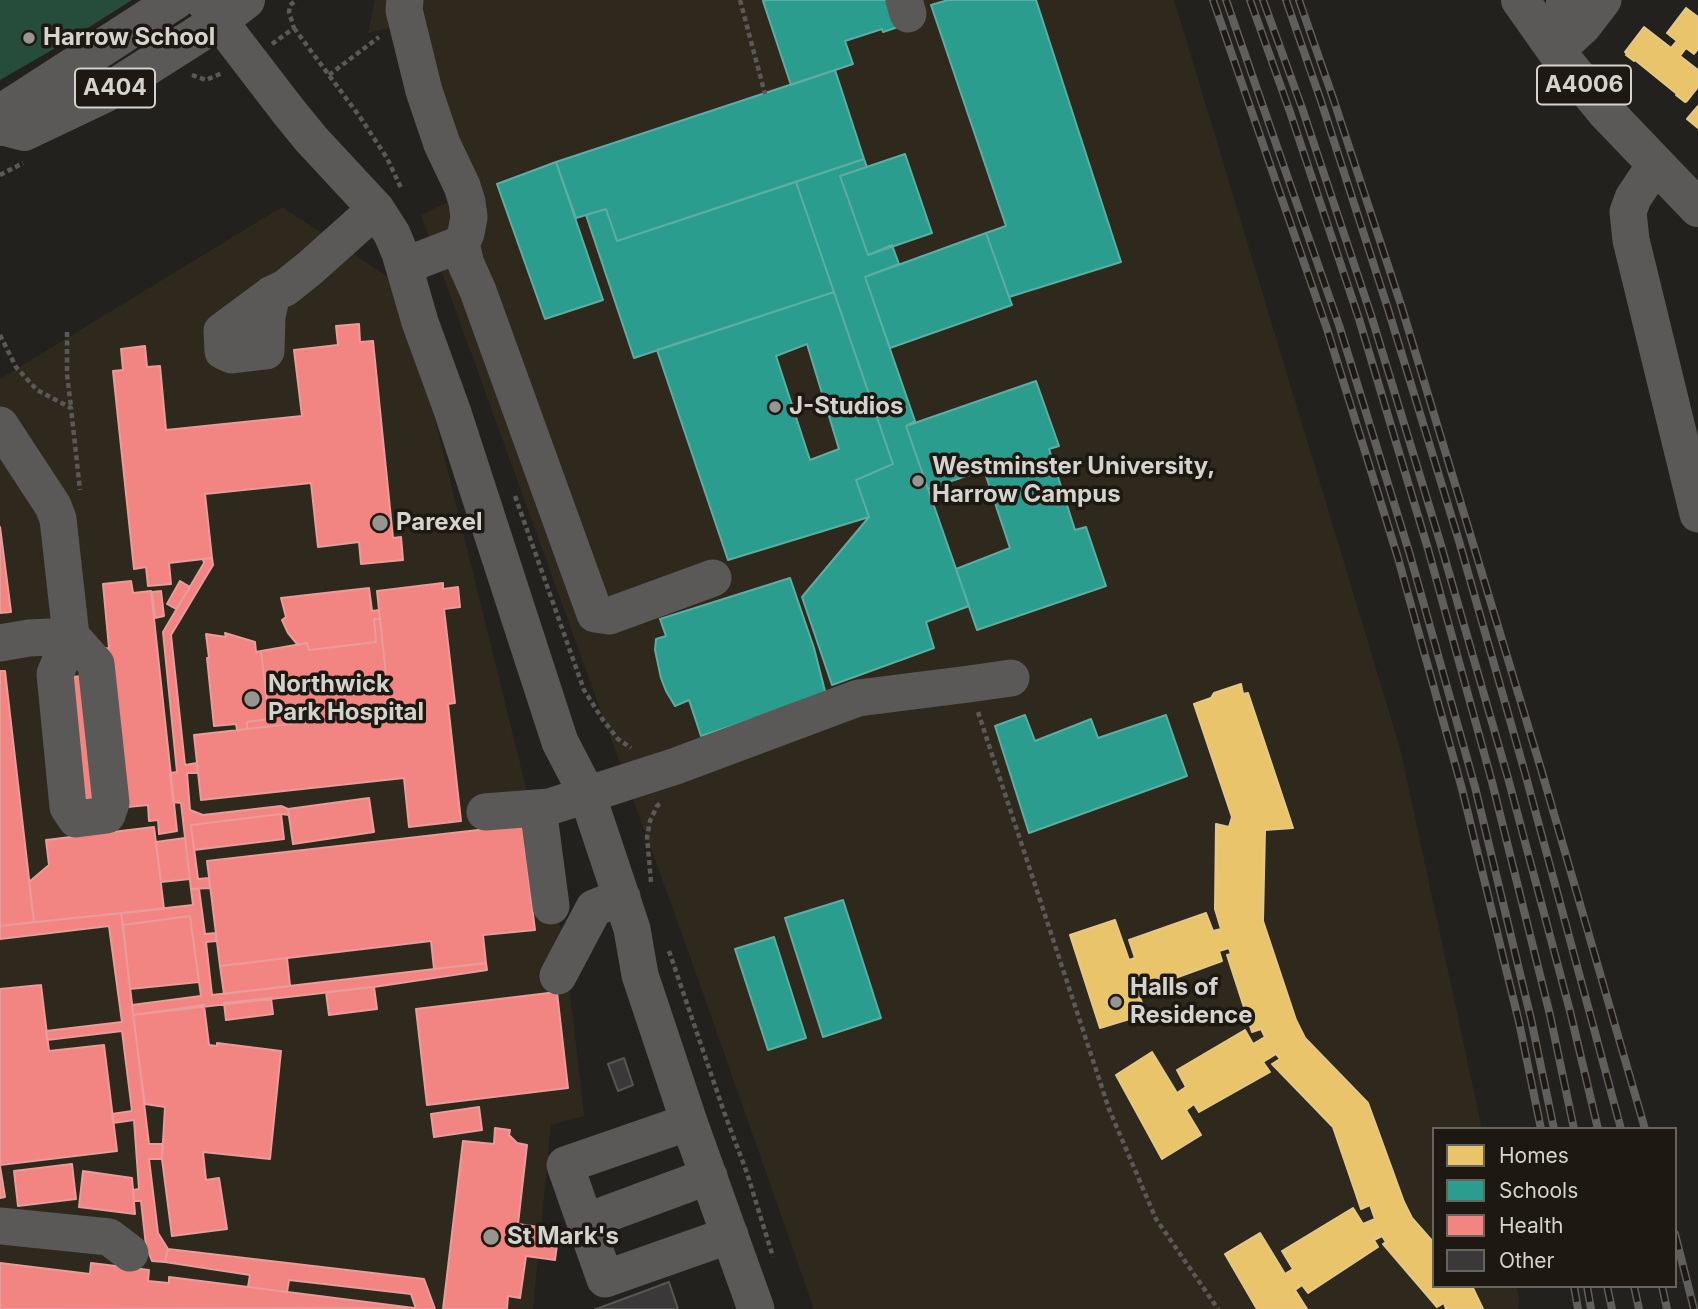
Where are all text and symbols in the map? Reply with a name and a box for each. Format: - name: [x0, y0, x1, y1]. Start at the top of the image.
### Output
- place label: Harrow School: [43, 24, 215, 52]
- marker: Harrow School: [21, 30, 37, 46]
- road number: A4006: [1537, 66, 1631, 104]
- road number: A404: [75, 68, 155, 108]
- place label: J-Studios: [789, 393, 903, 421]
- marker: J-Studios: [767, 399, 783, 415]
- place label: Westminster University, Harrow Campus: [932, 453, 1215, 509]
- marker: Westminster University, Harrow Campus: [910, 473, 926, 489]
- place label: Parexel: [396, 509, 482, 537]
- marker: Parexel: [370, 513, 390, 533]
- place label: Northwick Park Hospital: [268, 671, 424, 727]
- marker: Northwick Park Hospital: [242, 689, 262, 709]
- place label: Halls of Residence: [1130, 974, 1252, 1030]
- marker: Halls of Residence: [1108, 994, 1124, 1010]
- legend: [1432, 1127, 1677, 1288]
- text: Homes: [1499, 1143, 1569, 1168]
- text: Schools: [1499, 1178, 1578, 1203]
- text: Health: [1499, 1213, 1564, 1238]
- place label: St Mark's: [507, 1223, 619, 1251]
- marker: St Mark's: [481, 1227, 501, 1247]
- text: Other: [1499, 1248, 1555, 1273]

